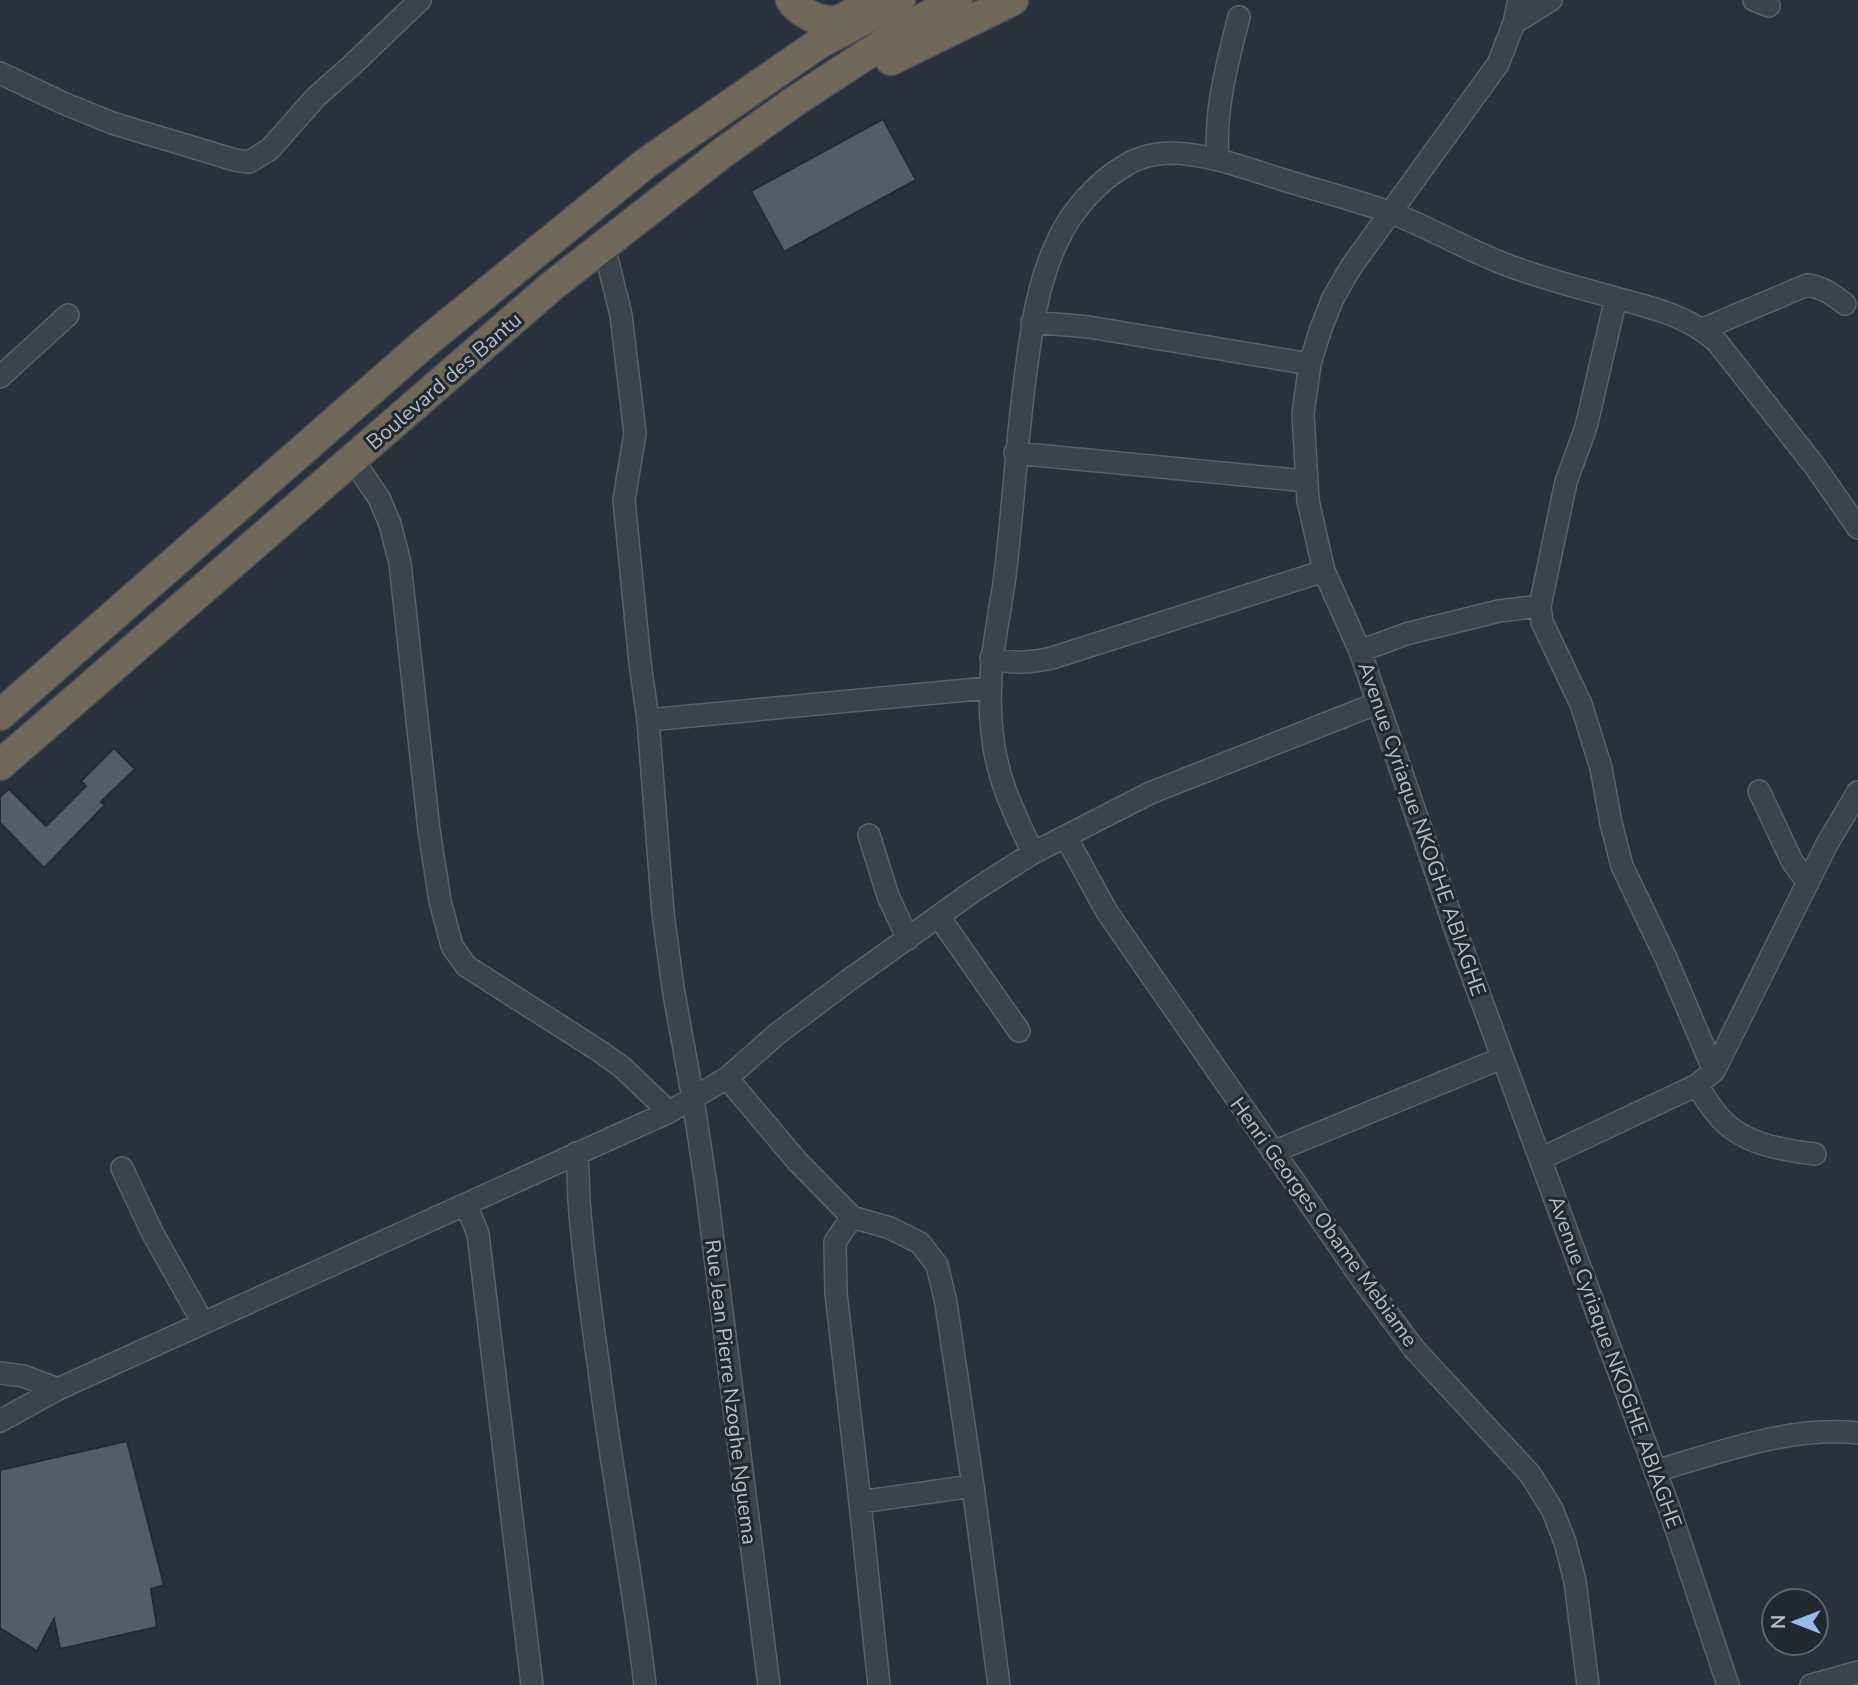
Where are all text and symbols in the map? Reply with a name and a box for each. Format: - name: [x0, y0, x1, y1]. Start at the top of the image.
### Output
- street label: Boulevard des Bantu: [361, 306, 527, 456]
- street label: Avenue Cyriaque NKOGHE ABIAGHE: [1351, 658, 1493, 1000]
- street label: Henri Georges Obame Mebiame: [1224, 1092, 1424, 1352]
- street label: Avenue Cyriaque NKOGHE ABIAGHE: [1542, 1192, 1688, 1532]
- street label: Rue Jean Pierre Nzoghe Nguema: [698, 1238, 764, 1546]
- north arrow: [1760, 1587, 1830, 1657]
- text: N: [1766, 1615, 1792, 1629]

